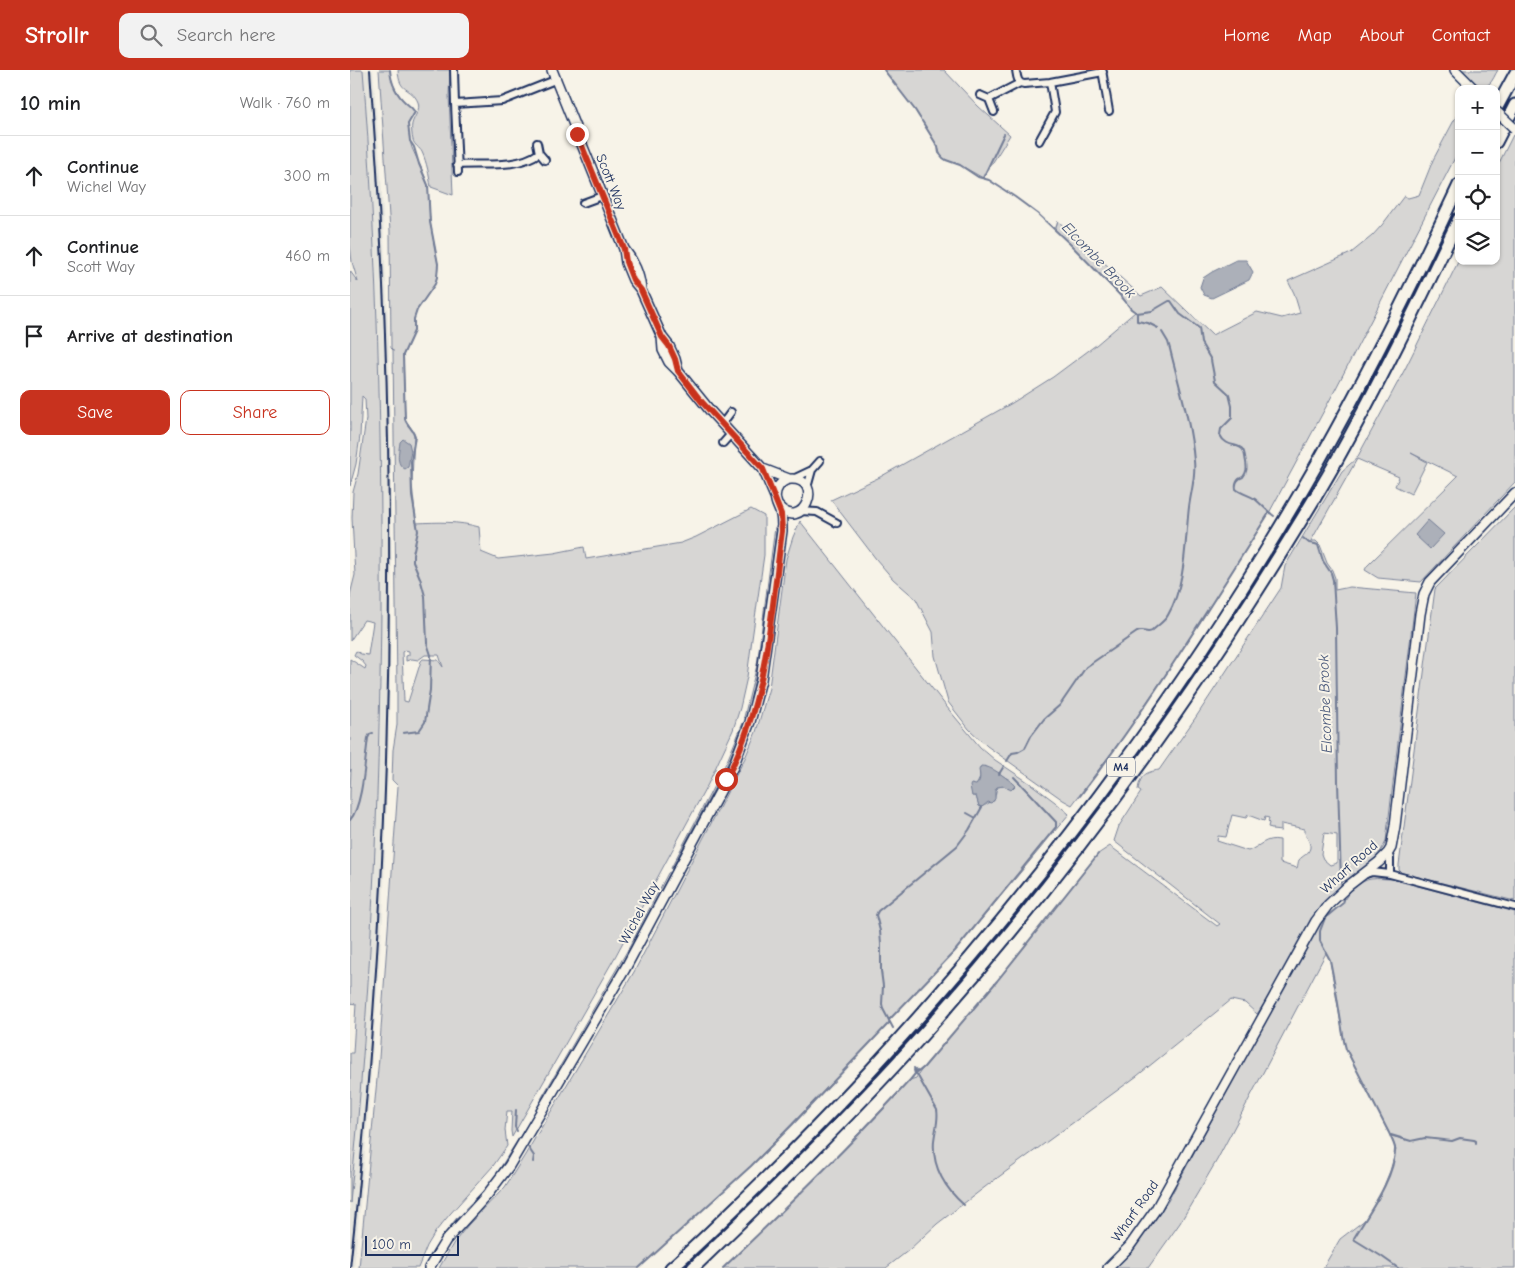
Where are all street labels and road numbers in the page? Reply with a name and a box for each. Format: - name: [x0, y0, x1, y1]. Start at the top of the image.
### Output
- street label: Scott Way: [592, 151, 630, 213]
- road number: M4: [1107, 758, 1135, 776]
- street label: Wharf Road: [1317, 837, 1381, 897]
- street label: Wichel Way: [615, 878, 663, 947]
- street label: Wharf Road: [1108, 1177, 1162, 1245]

